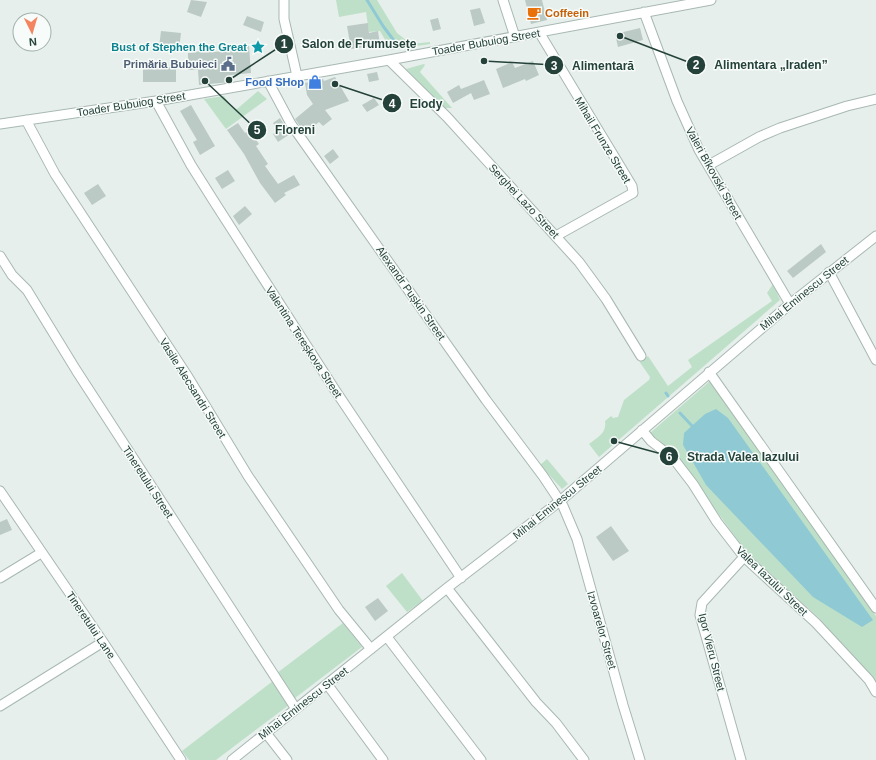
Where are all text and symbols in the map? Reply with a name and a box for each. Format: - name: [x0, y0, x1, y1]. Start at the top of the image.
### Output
- cafe icon: Coffeein: [526, 5, 542, 21]
- place label: Coffeein: [545, 7, 589, 19]
- north arrow: [12, 12, 52, 52]
- street label: Toader Bubuiog Street: [431, 27, 541, 57]
- callout: Salon de Frumusețe: [274, 32, 424, 56]
- text: N: [28, 36, 37, 48]
- text: 1: [281, 37, 288, 51]
- text: Salon de Frumusețe: [302, 37, 417, 51]
- place icon: Bust of Stephen the Great: [250, 39, 266, 55]
- place label: Bust of Stephen the Great: [111, 41, 247, 53]
- callout: Alimentară: [544, 53, 642, 77]
- callout: Alimentara „Iraden”: [686, 53, 836, 77]
- public building icon: Primăria Bubuieci: [220, 56, 236, 72]
- place label: Primăria Bubuieci: [123, 58, 217, 70]
- text: 2: [693, 58, 700, 72]
- text: Alimentara „Iraden”: [714, 58, 828, 72]
- text: 3: [551, 59, 558, 73]
- text: Alimentară: [572, 59, 634, 73]
- shop icon: Food SHop: [307, 74, 323, 90]
- place label: Food SHop: [245, 76, 304, 88]
- street label: Toader Bubuiog Street: [76, 90, 186, 118]
- callout: Elody: [382, 91, 450, 115]
- street label: Mihail Frunze Street: [573, 95, 633, 185]
- text: 4: [389, 97, 396, 111]
- text: Elody: [410, 97, 443, 111]
- callout: Floreni: [247, 118, 323, 142]
- text: 5: [254, 123, 261, 137]
- text: Floreni: [275, 123, 315, 137]
- street label: Valeri Bîkovski Street: [684, 125, 744, 221]
- street label: Serghei Lazo Street: [486, 161, 562, 241]
- street label: Alexandr Pușkin Street: [374, 244, 448, 342]
- street label: Mihai Eminescu Street: [757, 254, 851, 332]
- street label: Valentina Tereșkova Street: [263, 284, 345, 400]
- street label: Vasile Alecsandri Street: [157, 336, 229, 440]
- street label: Tineretului Street: [120, 444, 176, 520]
- callout: Strada Valea Iazului: [659, 444, 807, 468]
- text: 6: [666, 450, 673, 464]
- text: Strada Valea Iazului: [687, 450, 799, 464]
- street label: Mihai Eminescu Street: [510, 463, 604, 541]
- street label: Valea Iazului Street: [734, 544, 810, 618]
- street label: Tineretului Lane: [64, 589, 118, 661]
- street label: Izvoarelor Street: [585, 590, 619, 670]
- street label: Igor Vieru Street: [697, 612, 727, 692]
- street label: Mihai Eminescu Street: [256, 664, 350, 742]

